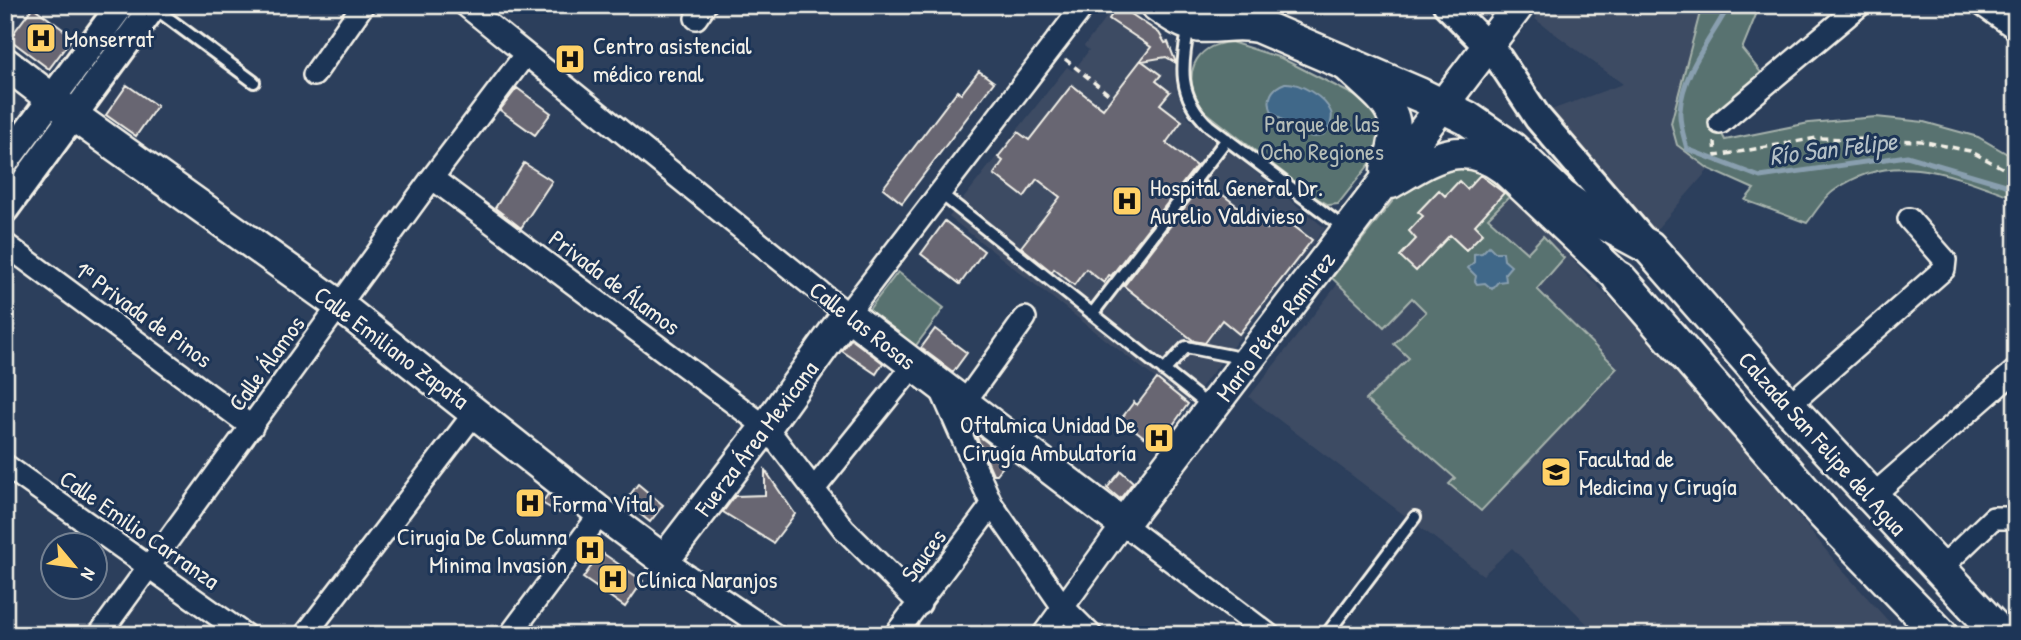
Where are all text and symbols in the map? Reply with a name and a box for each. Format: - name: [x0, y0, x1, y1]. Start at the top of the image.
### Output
- hospital icon: Monserrat: [24, 21, 58, 55]
- place label: Monserrat: [64, 22, 154, 54]
- place label: Centro asistencial médico renal: [593, 29, 752, 89]
- hospital icon: Centro asistencial médico renal: [553, 42, 587, 76]
- park label: Parque de las Ocho Regiones: [1260, 107, 1384, 167]
- water label: Río San Felipe: [1767, 123, 1901, 174]
- place label: Hospital General Dr. Aurelio Valdivieso: [1150, 171, 1323, 231]
- hospital icon: Hospital General Dr. Aurelio Valdivieso: [1110, 184, 1144, 218]
- street label: Privada de Álamos: [543, 222, 687, 342]
- street label: Mario Pérez Ramirez: [1208, 244, 1342, 408]
- street label: 1ª Privada de Pinos: [69, 254, 219, 374]
- street label: Calle las Rosas: [803, 273, 923, 377]
- street label: Calle Emiliano Zapata: [308, 278, 476, 416]
- street label: Calle Álamos: [221, 309, 311, 417]
- street label: Calzada San Felipe del Agua: [1732, 344, 1914, 542]
- street label: Fuerza Área Mexicana: [686, 354, 825, 523]
- place label: Oftalmica Unidad De Cirugía Ambulatoría: [960, 408, 1136, 468]
- hospital icon: Oftalmica Unidad De Cirugía Ambulatoría: [1142, 421, 1176, 455]
- place label: Facultad de Medicina y Cirugía: [1578, 442, 1737, 502]
- school or university icon: Facultad de Medicina y Cirugía: [1539, 455, 1573, 489]
- street label: Calle Emilio Carranza: [54, 462, 226, 596]
- hospital icon: Forma Vital: [513, 486, 547, 520]
- place label: Forma Vital: [552, 487, 656, 519]
- place label: Cirugia De Columna Minima Invasion: [397, 520, 567, 580]
- street label: Sauces: [893, 522, 953, 588]
- north arrow: [38, 532, 108, 602]
- hospital icon: Cirugia De Columna Minima Invasion: [573, 533, 607, 567]
- hospital icon: Clínica Naranjos: [596, 562, 630, 596]
- place label: Clínica Naranjos: [636, 563, 778, 595]
- text: N: [75, 564, 103, 585]

